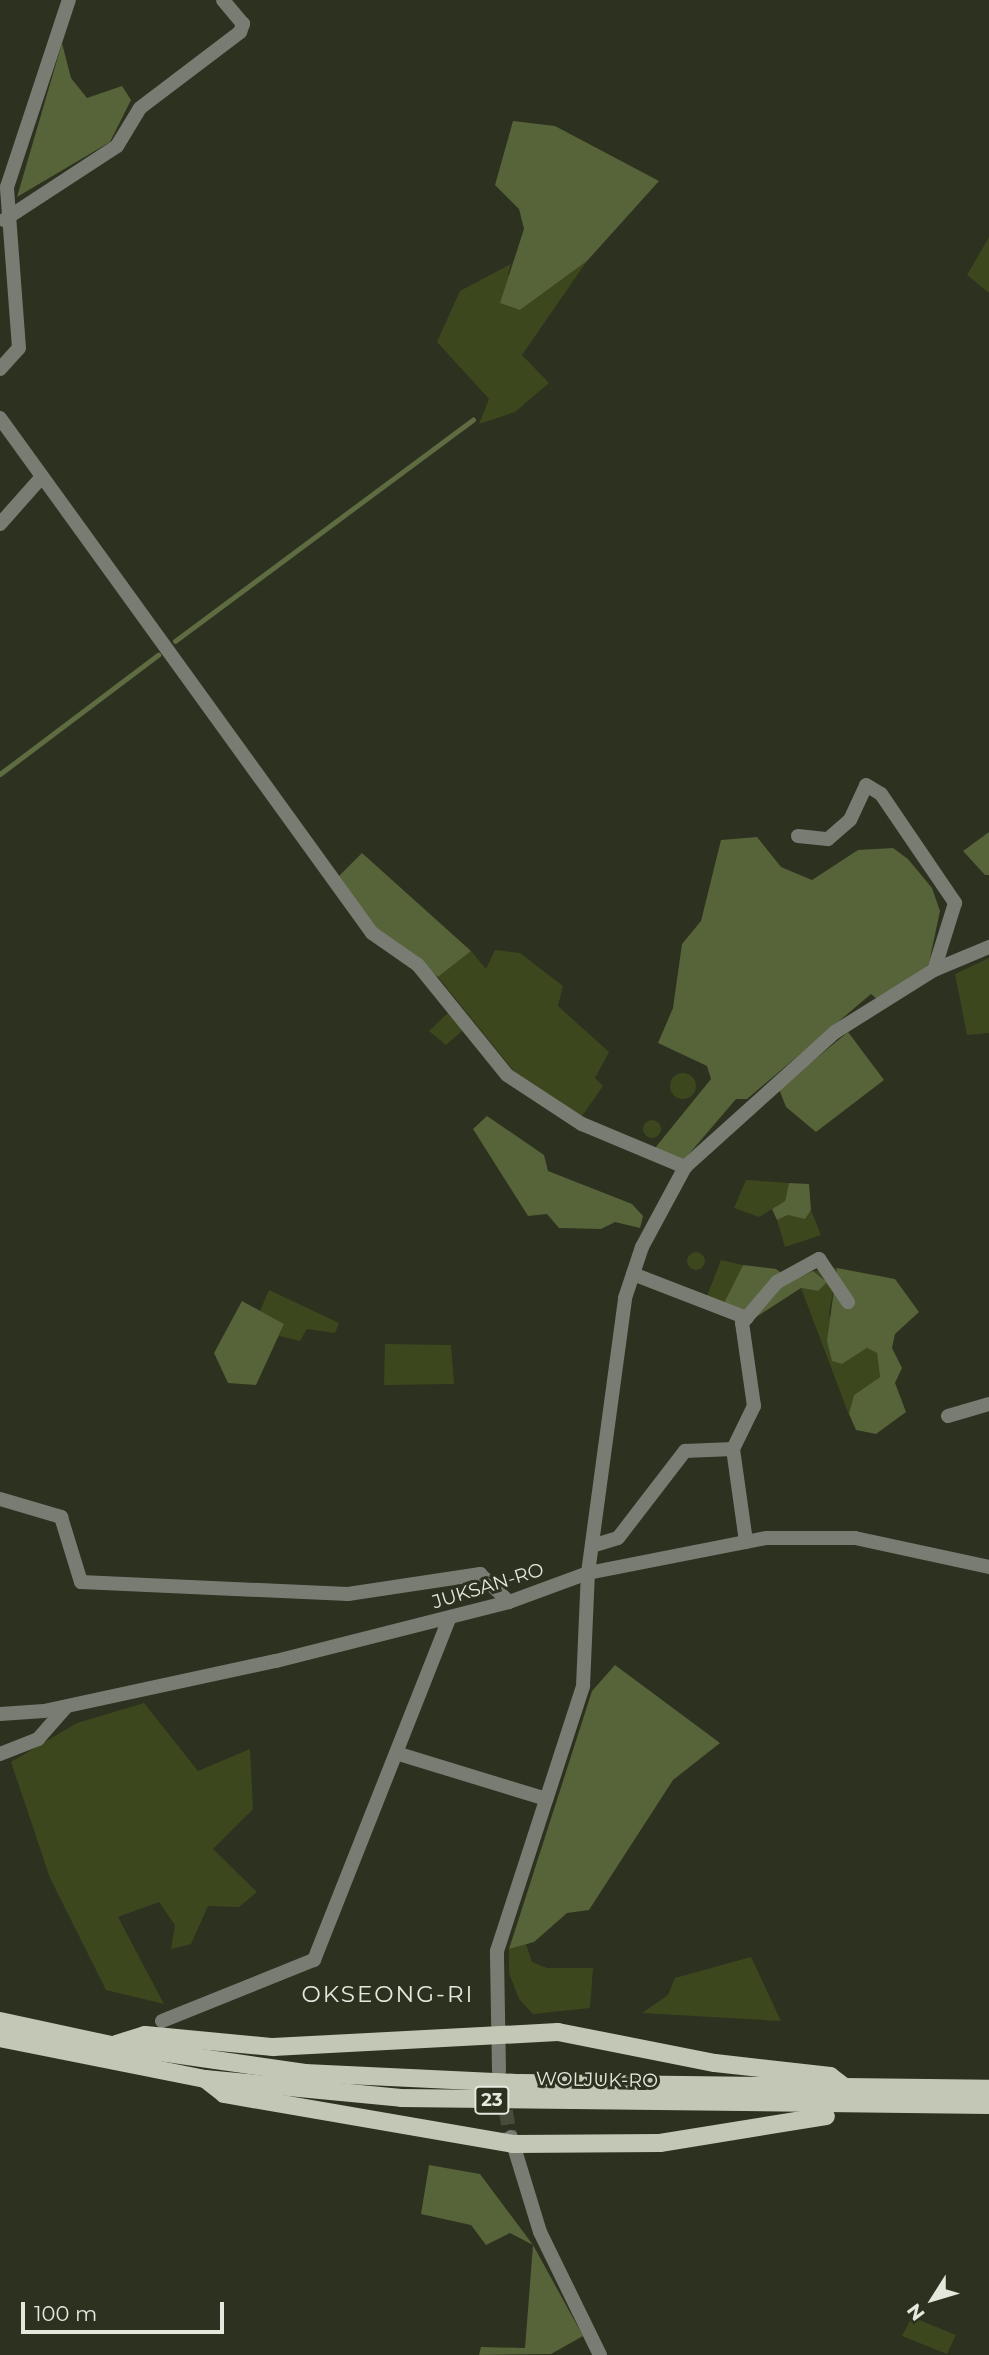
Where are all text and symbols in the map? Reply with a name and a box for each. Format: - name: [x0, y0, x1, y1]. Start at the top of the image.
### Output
- street label: JUKSAN-RO: [429, 1558, 547, 1614]
- district label: OKSEONG-RI: [303, 1980, 473, 2008]
- street label: WOLJUK-RO: [536, 2068, 658, 2092]
- road number: 23: [473, 2086, 511, 2114]
- north arrow: [898, 2264, 968, 2334]
- scale bar: [24, 2288, 228, 2332]
- text: N: [902, 2299, 930, 2325]
- text: 100 m: [34, 2301, 97, 2326]

